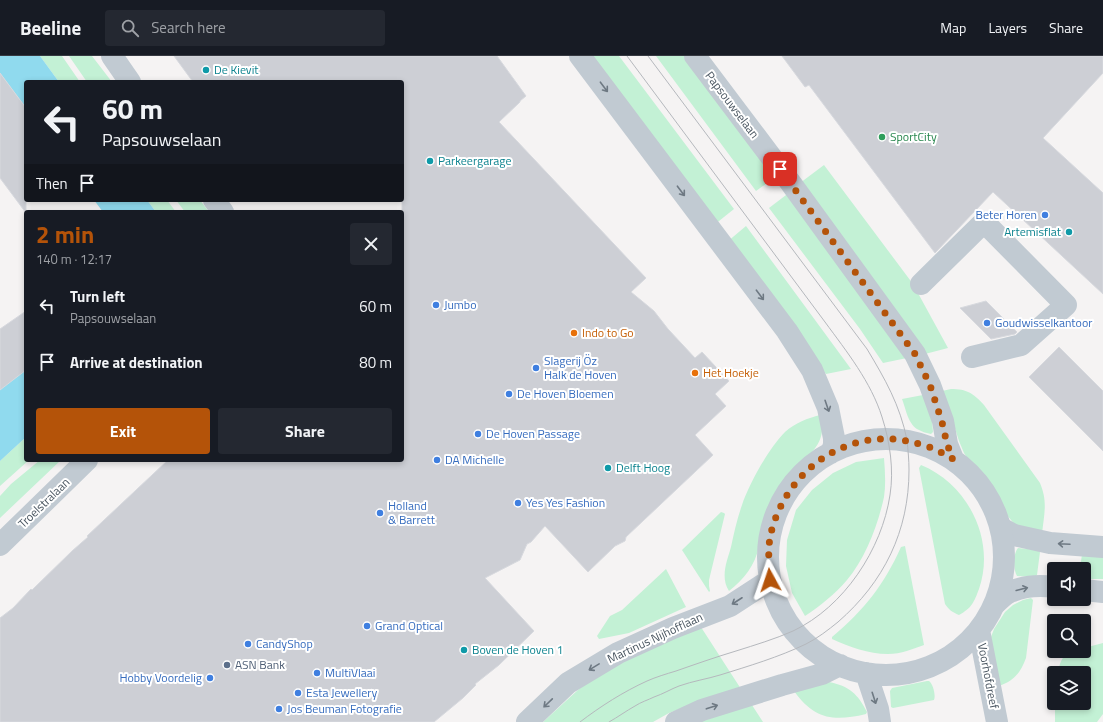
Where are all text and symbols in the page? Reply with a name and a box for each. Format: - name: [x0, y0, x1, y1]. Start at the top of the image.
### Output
- search box: [105, 10, 385, 46]
- text: Beeline: [20, 13, 81, 42]
- text: Search here: [151, 16, 226, 39]
- icon: search: [119, 17, 141, 39]
- text: Map: [940, 17, 966, 38]
- text: Layers: [988, 17, 1027, 38]
- text: Share: [1049, 17, 1083, 38]
- place label: De Kievit: [214, 60, 259, 79]
- marker: De Kievit: [201, 65, 211, 75]
- street label: Papsouwselaan: [701, 67, 764, 142]
- one-way arrow: [599, 82, 608, 93]
- text: 60 m: [102, 87, 163, 130]
- icon: left: [36, 96, 88, 148]
- text: Papsouwselaan: [102, 126, 221, 153]
- place label: SportCity: [890, 127, 937, 146]
- marker: SportCity: [877, 132, 887, 142]
- place label: Parkeergarage: [438, 151, 512, 170]
- pin: [763, 152, 797, 186]
- marker: Parkeergarage: [425, 156, 435, 166]
- icon: arrive: [769, 158, 791, 180]
- text: Then: [36, 172, 68, 195]
- icon: arrive: [76, 172, 98, 194]
- one-way arrow: [677, 186, 686, 197]
- place label: Beter Horen: [976, 205, 1037, 224]
- marker: Beter Horen: [1040, 210, 1050, 220]
- text: 2 min: [36, 216, 94, 252]
- place label: Artemisflat: [1004, 222, 1062, 241]
- button: close: [350, 223, 392, 265]
- marker: Artemisflat: [1064, 227, 1074, 237]
- text: 140 m · 12:17: [36, 249, 112, 269]
- text: Turn left: [70, 285, 125, 308]
- one-way arrow: [755, 290, 764, 301]
- icon: left: [36, 295, 58, 317]
- text: 60 m: [359, 295, 392, 318]
- place label: Jumbo: [444, 295, 477, 314]
- marker: Jumbo: [431, 300, 441, 310]
- text: Papsouwselaan: [70, 308, 156, 328]
- place label: Goudwisselkantoor: [995, 313, 1092, 332]
- marker: Goudwisselkantoor: [982, 318, 992, 328]
- place label: Indo to Go: [582, 323, 634, 342]
- marker: Indo to Go: [569, 328, 579, 338]
- icon: arrive: [36, 351, 58, 373]
- text: Arrive at destination: [70, 351, 203, 374]
- text: 80 m: [359, 351, 392, 374]
- place label: Slagerij Öz Halk de Hoven: [544, 351, 617, 384]
- marker: Slagerij Öz Halk de Hoven: [531, 363, 541, 373]
- place label: Het Hoekje: [703, 363, 759, 382]
- marker: Het Hoekje: [690, 368, 700, 378]
- place label: De Hoven Bloemen: [517, 384, 614, 403]
- marker: De Hoven Bloemen: [504, 389, 514, 399]
- one-way arrow: [823, 399, 831, 411]
- button: Exit: [36, 408, 210, 454]
- button: Share: [218, 408, 392, 454]
- place label: De Hoven Passage: [486, 424, 580, 443]
- marker: De Hoven Passage: [473, 429, 483, 439]
- place label: DA Michelle: [445, 450, 504, 469]
- marker: DA Michelle: [432, 455, 442, 465]
- place label: Delft Hoog: [616, 458, 670, 477]
- marker: Delft Hoog: [603, 463, 613, 473]
- street label: Troelstralaan: [13, 473, 74, 532]
- place label: Yes Yes Fashion: [526, 493, 605, 512]
- place label: Holland & Barrett: [388, 496, 436, 529]
- marker: Yes Yes Fashion: [513, 498, 523, 508]
- marker: Holland & Barrett: [375, 508, 385, 518]
- one-way arrow: [1058, 541, 1071, 548]
- position arrow: [749, 559, 791, 601]
- map controls: [1047, 562, 1091, 710]
- button: sound: [1047, 562, 1091, 606]
- one-way arrow: [1016, 584, 1029, 592]
- one-way arrow: [732, 597, 743, 605]
- street label: Martinus Nijhofflaan: [604, 607, 706, 668]
- button: search: [1047, 614, 1091, 658]
- place label: Grand Optical: [375, 616, 443, 635]
- marker: Grand Optical: [362, 621, 372, 631]
- place label: CandyShop: [256, 634, 313, 653]
- marker: CandyShop: [243, 639, 253, 649]
- place label: Boven de Hoven 1: [472, 640, 563, 659]
- street label: Voorhofdreef: [973, 641, 1004, 710]
- marker: Boven de Hoven 1: [459, 645, 469, 655]
- place label: ASN Bank: [235, 655, 285, 674]
- marker: ASN Bank: [222, 660, 232, 670]
- place label: MultiVlaai: [325, 663, 375, 682]
- one-way arrow: [588, 664, 600, 672]
- button: layers: [1047, 666, 1091, 710]
- place label: Hobby Voordelig: [119, 668, 202, 687]
- marker: MultiVlaai: [312, 668, 322, 678]
- marker: Hobby Voordelig: [205, 673, 215, 683]
- place label: Esta Jewellery: [306, 683, 377, 702]
- marker: Esta Jewellery: [293, 688, 303, 698]
- one-way arrow: [871, 691, 878, 704]
- one-way arrow: [542, 698, 553, 707]
- place label: Jos Beuman Fotografie: [287, 699, 402, 718]
- one-way arrow: [705, 703, 718, 710]
- marker: Jos Beuman Fotografie: [274, 704, 284, 714]

